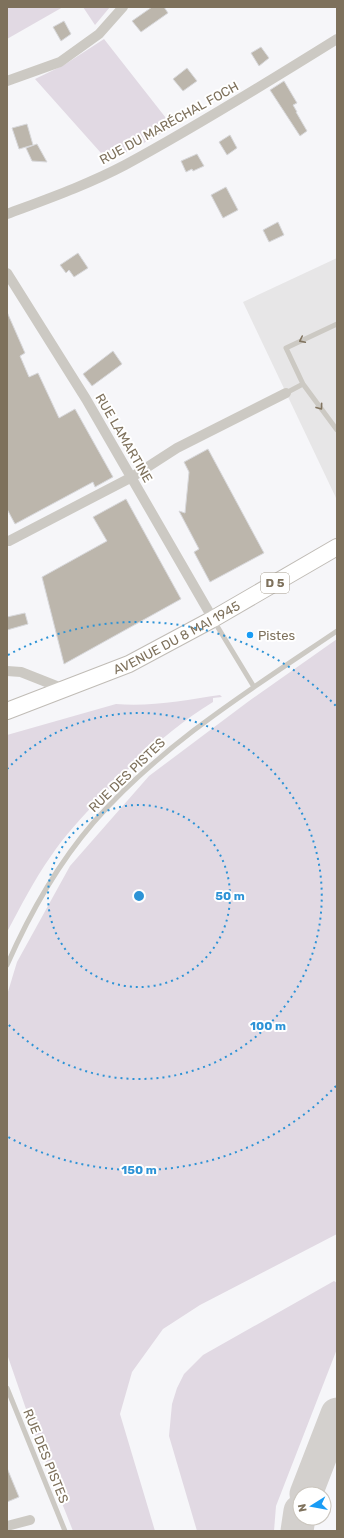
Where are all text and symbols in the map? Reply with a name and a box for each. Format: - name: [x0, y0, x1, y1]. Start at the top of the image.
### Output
- street label: RUE DU MARÉCHAL FOCH: [97, 79, 241, 167]
- one-way arrow: [299, 336, 306, 343]
- street label: RUE LAMARTINE: [92, 391, 156, 485]
- one-way arrow: [315, 403, 322, 410]
- road number: D 5: [261, 573, 289, 593]
- street label: AVENUE DU 8 MAI 1945: [111, 598, 243, 677]
- place label: Pistes: [258, 628, 295, 643]
- marker: Pistes: [245, 630, 255, 640]
- street label: RUE DES PISTES: [86, 735, 168, 815]
- centre of rings: [132, 889, 146, 903]
- text: 50 m: [215, 889, 245, 903]
- text: 100 m: [250, 1019, 286, 1033]
- text: 150 m: [121, 1163, 157, 1177]
- street label: RUE DES PISTES: [20, 1407, 72, 1505]
- north arrow: [292, 1486, 332, 1526]
- text: N: [296, 1503, 310, 1513]

